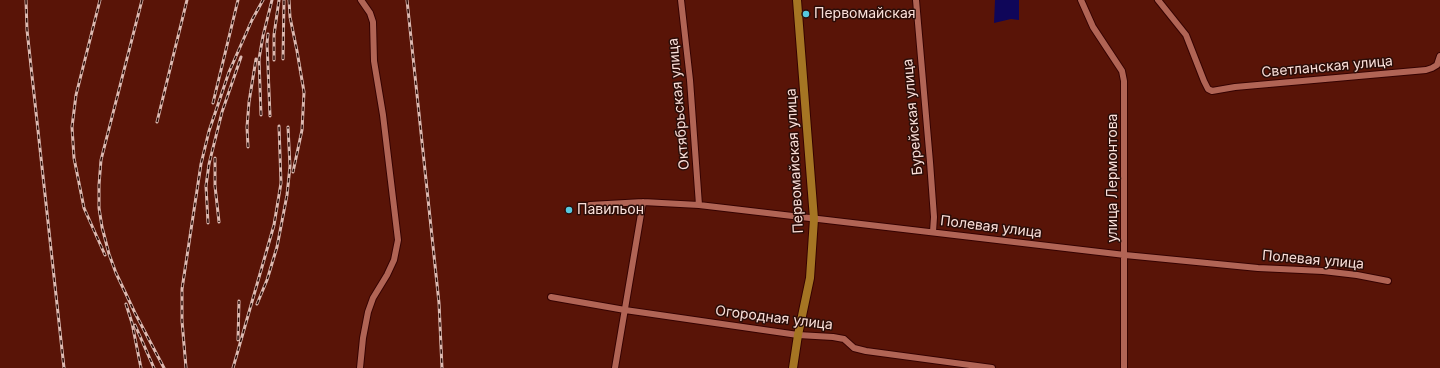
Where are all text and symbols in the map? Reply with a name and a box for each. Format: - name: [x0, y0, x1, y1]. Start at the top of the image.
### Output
- place label: Первомайская: [814, 6, 916, 22]
- marker: Первомайская: [801, 9, 811, 19]
- street label: Октябрьская улица: [665, 37, 693, 171]
- street label: Светланская улица: [1261, 53, 1393, 81]
- street label: Бурейская улица: [900, 58, 926, 176]
- street label: Первомайская улица: [783, 88, 807, 234]
- street label: улица Лермонтова: [1105, 114, 1121, 242]
- place label: Павильон: [577, 202, 644, 218]
- marker: Павильон: [564, 205, 574, 215]
- street label: Полевая улица: [939, 212, 1043, 242]
- street label: Полевая улица: [1261, 247, 1365, 273]
- street label: Огородная улица: [714, 302, 834, 334]

